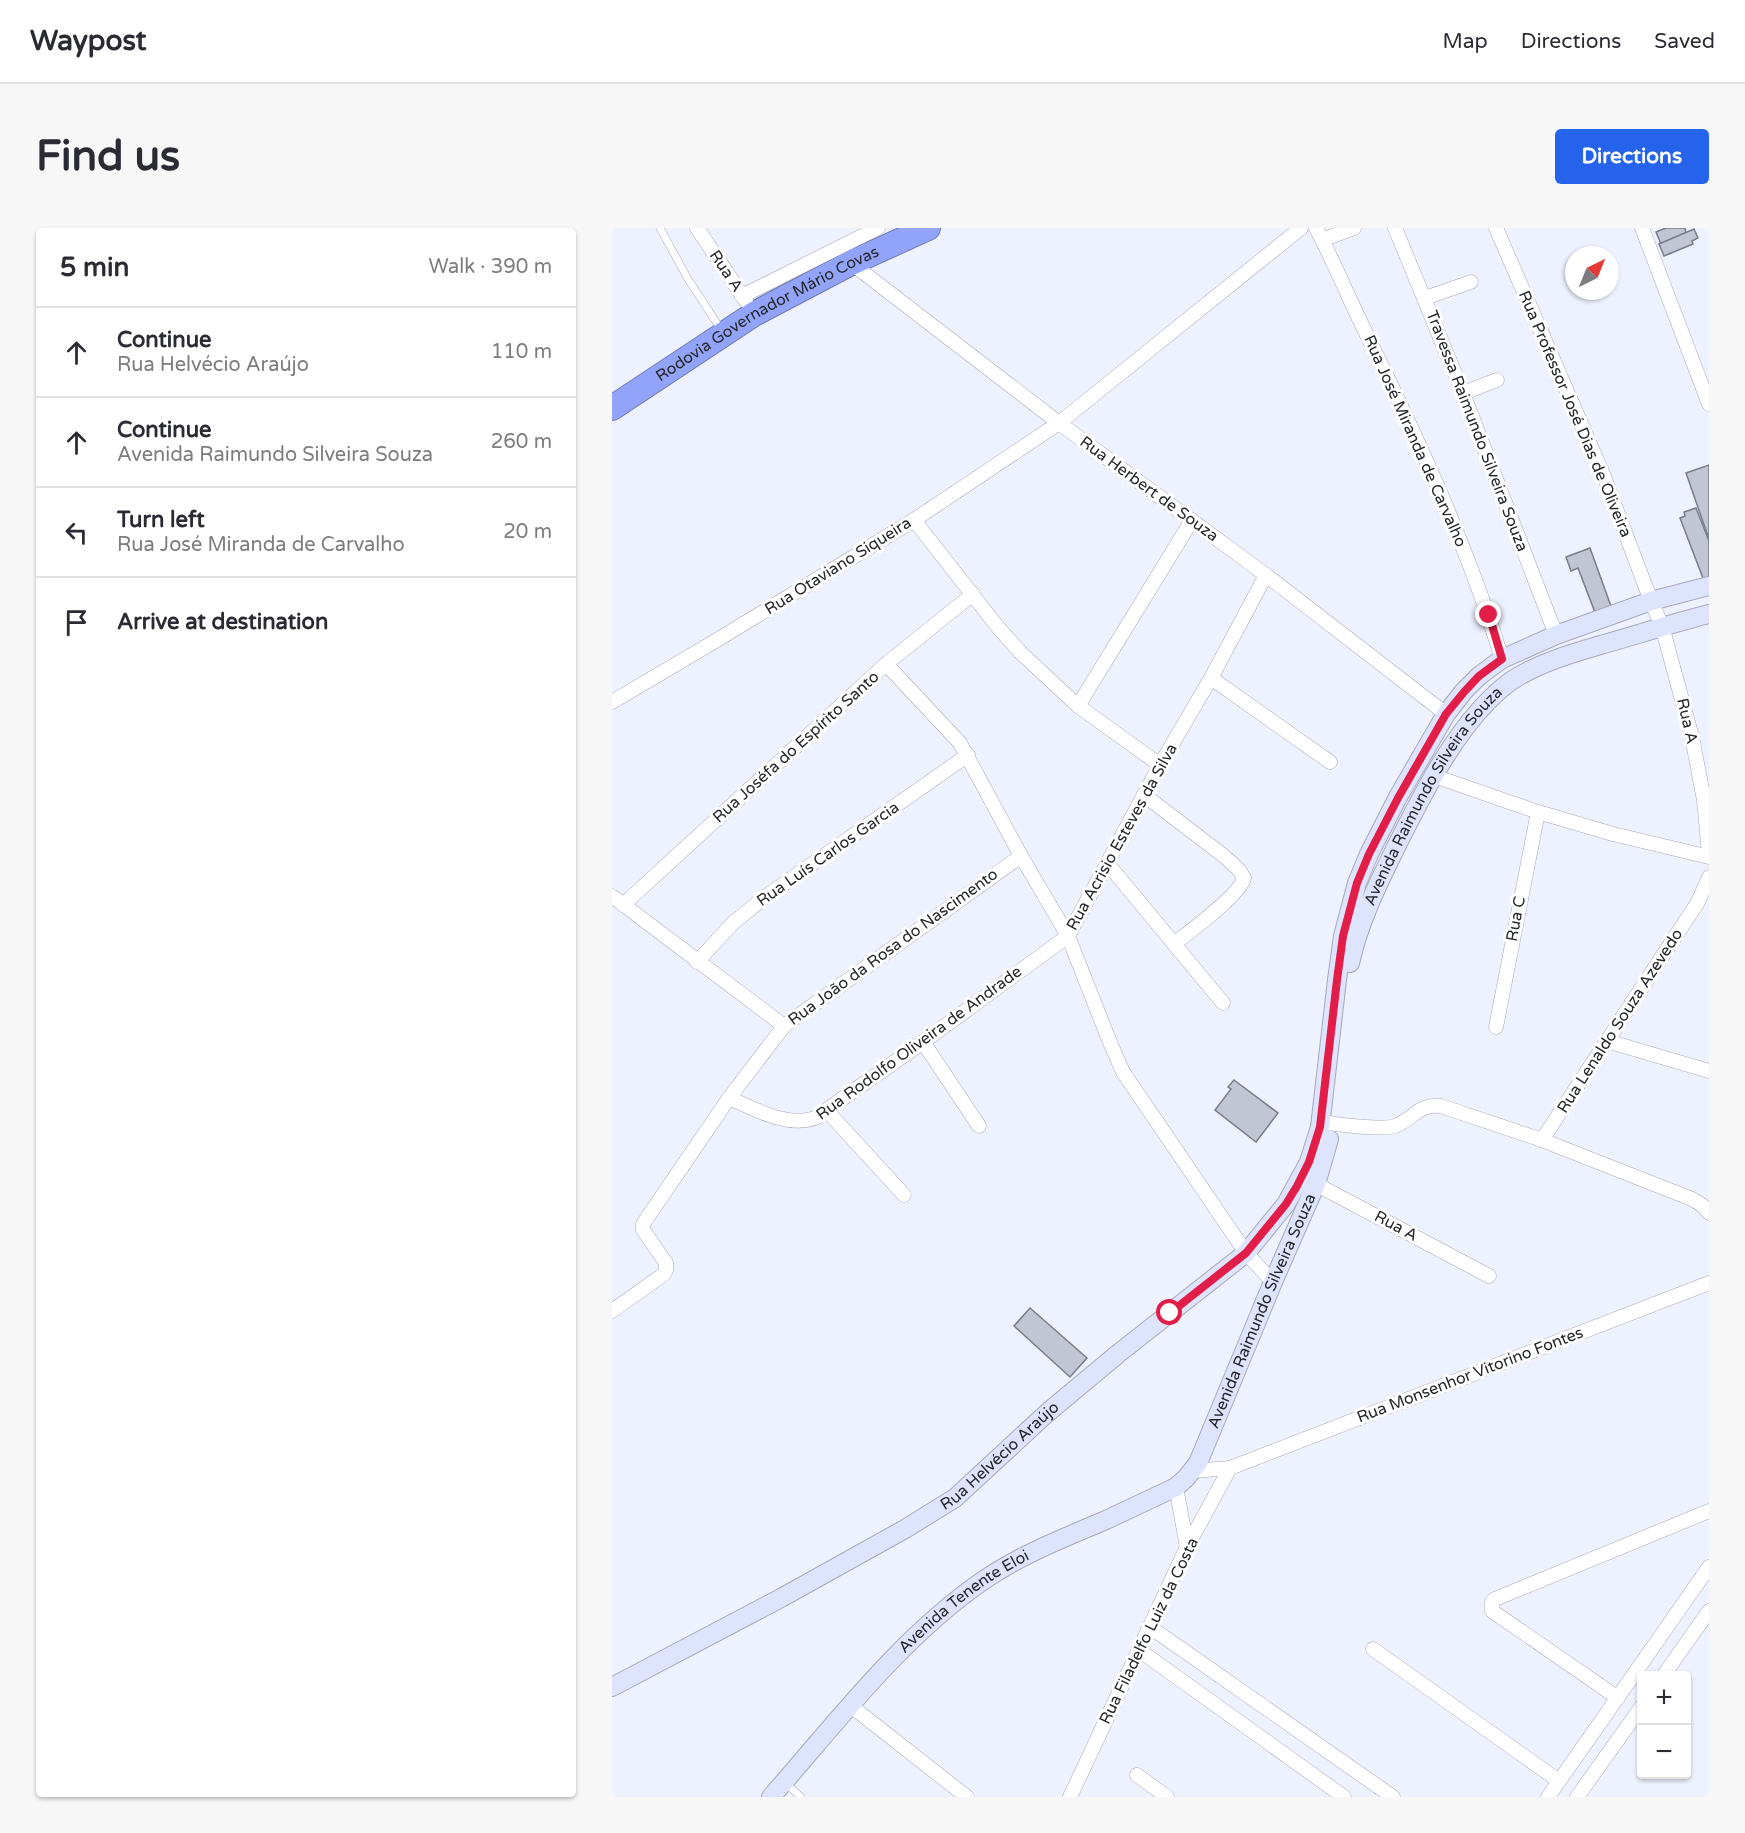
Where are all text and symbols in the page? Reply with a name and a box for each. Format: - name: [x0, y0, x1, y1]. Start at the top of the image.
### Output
- text: Waypost: [30, 24, 146, 58]
- text: Map: [1442, 29, 1488, 54]
- text: Directions: [1521, 29, 1621, 54]
- text: Saved: [1654, 29, 1715, 54]
- button: Directions: [1555, 129, 1709, 184]
- text: Find us: [36, 131, 180, 182]
- street label: Rodovia Governador Mário Covas: [652, 242, 882, 386]
- street label: Rua A: [705, 246, 747, 296]
- north arrow: [1565, 246, 1619, 300]
- text: 5 min: [60, 252, 129, 283]
- text: Walk · 390 m: [429, 255, 552, 279]
- street label: Rua Professor José Dias de Oliveira: [1514, 288, 1636, 540]
- street label: Travessa Raimundo Silveira Souza: [1422, 308, 1532, 554]
- text: Continue: [117, 327, 212, 353]
- street label: Rua José Miranda de Carvalho: [1359, 332, 1471, 550]
- icon: ahead: [60, 336, 93, 369]
- text: 110 m: [491, 340, 552, 364]
- text: Rua Helvécio Araújo: [117, 353, 309, 377]
- text: Continue: [117, 417, 212, 443]
- icon: ahead: [60, 426, 93, 459]
- text: 260 m: [491, 430, 552, 454]
- street label: Rua Herbert de Souza: [1076, 432, 1222, 546]
- text: Avenida Raimundo Silveira Souza: [117, 443, 433, 467]
- text: Turn left: [117, 507, 205, 533]
- street label: Rua Otaviano Siqueira: [761, 513, 915, 619]
- icon: left: [60, 516, 93, 549]
- text: 20 m: [503, 520, 552, 544]
- text: Rua José Miranda de Carvalho: [117, 533, 405, 557]
- route end: [1475, 601, 1501, 627]
- icon: arrive: [60, 606, 93, 639]
- text: Arrive at destination: [117, 609, 328, 635]
- street label: Rua Joséfa do Espírito Santo: [709, 667, 883, 827]
- street label: Avenida Raimundo Silveira Souza: [1360, 682, 1507, 909]
- street label: Rua A: [1672, 696, 1702, 746]
- street label: Rua Acrisio Esteves da Silva: [1062, 740, 1182, 934]
- street label: Rua Luís Carlos Garcia: [753, 797, 903, 911]
- street label: Rua João da Rosa do Nascimento: [784, 864, 1002, 1030]
- street label: Rua C: [1502, 895, 1530, 943]
- street label: Rua Lenaldo Souza Azevedo: [1553, 925, 1687, 1117]
- street label: Rua Rodolfo Oliveira de Andrade: [812, 962, 1026, 1124]
- street label: Avenida Raimundo Silveira Souza: [1203, 1191, 1321, 1431]
- street label: Rua A: [1371, 1206, 1421, 1246]
- route start: [1156, 1299, 1182, 1325]
- street label: Rua Monsenhor Vitorino Fontes: [1354, 1323, 1586, 1427]
- street label: Rua Helvécio Araújo: [937, 1397, 1063, 1515]
- street label: Rua Filadelfo Luiz da Costa: [1095, 1534, 1203, 1728]
- street label: Avenida Tenente Eloi: [894, 1546, 1032, 1657]
- map controls: [1637, 1671, 1691, 1779]
- button: +: [1637, 1671, 1691, 1725]
- button: −: [1637, 1725, 1691, 1779]

